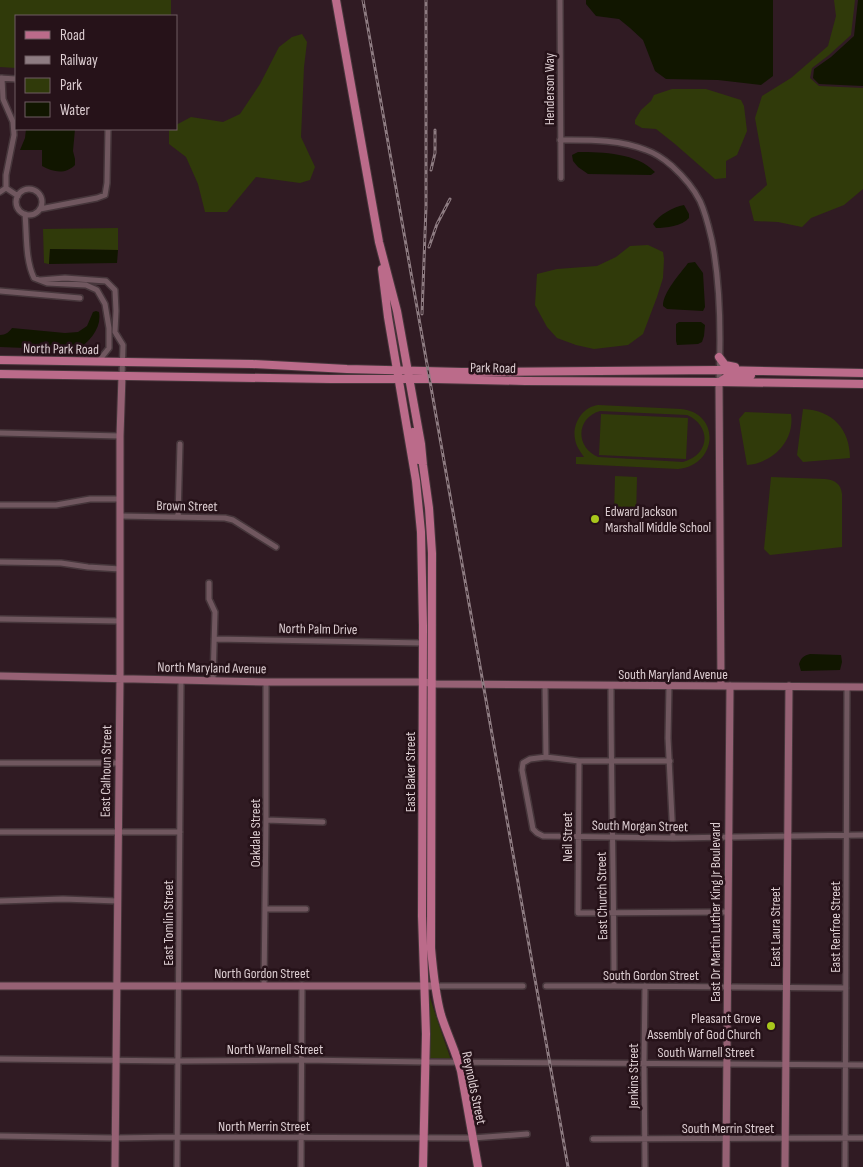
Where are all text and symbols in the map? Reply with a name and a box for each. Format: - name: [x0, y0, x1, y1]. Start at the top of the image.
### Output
- legend: [15, 15, 178, 130]
- text: Road: [60, 26, 85, 45]
- text: Railway: [60, 51, 98, 70]
- street label: Henderson Way: [541, 52, 558, 125]
- text: Park: [60, 76, 82, 95]
- text: Water: [60, 101, 91, 120]
- street label: North Park Road: [23, 340, 99, 358]
- street label: Park Road: [470, 359, 516, 377]
- street label: Brown Street: [156, 497, 218, 515]
- place label: Edward Jackson Marshall Middle School: [605, 503, 711, 536]
- marker: Edward Jackson Marshall Middle School: [589, 513, 601, 525]
- street label: North Palm Drive: [278, 620, 358, 638]
- street label: North Maryland Avenue: [157, 659, 267, 677]
- street label: South Maryland Avenue: [618, 666, 728, 683]
- street label: East Calhoun Street: [97, 725, 115, 817]
- street label: East Baker Street: [402, 732, 419, 812]
- street label: Oakdale Street: [247, 799, 264, 867]
- street label: Neil Street: [559, 812, 576, 862]
- street label: South Morgan Street: [592, 817, 688, 835]
- street label: East Dr Martin Luther King Jr Boulevard: [707, 822, 724, 1002]
- street label: East Church Street: [593, 852, 611, 940]
- street label: East Tomlin Street: [160, 880, 177, 966]
- street label: East Renfroe Street: [827, 881, 844, 973]
- street label: East Laura Street: [767, 887, 784, 967]
- street label: North Gordon Street: [214, 965, 310, 982]
- street label: South Gordon Street: [603, 967, 699, 984]
- place label: Pleasant Grove Assembly of God Church: [646, 1010, 761, 1043]
- marker: Pleasant Grove Assembly of God Church: [765, 1020, 777, 1032]
- street label: North Warnell Street: [227, 1041, 323, 1058]
- street label: Jenkins Street: [625, 1043, 642, 1110]
- street label: South Warnell Street: [658, 1044, 754, 1061]
- street label: Reynolds Street: [458, 1050, 490, 1126]
- street label: North Merrin Street: [218, 1118, 310, 1135]
- street label: South Merrin Street: [682, 1120, 774, 1137]

